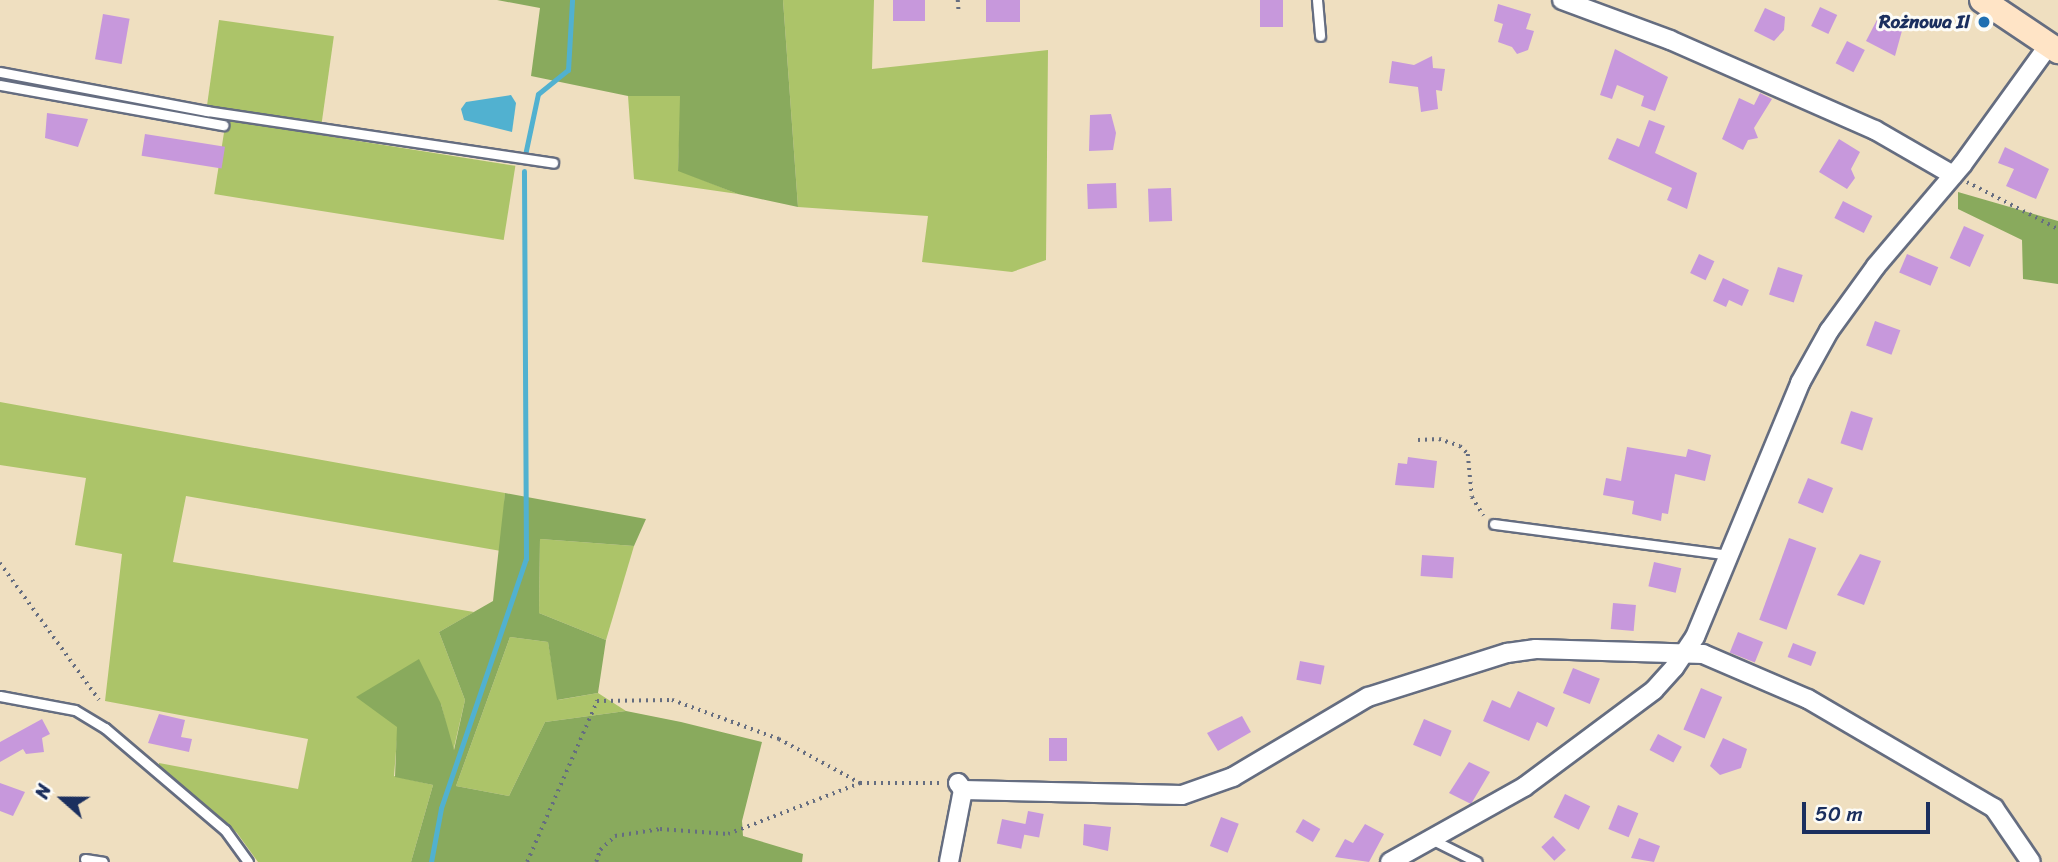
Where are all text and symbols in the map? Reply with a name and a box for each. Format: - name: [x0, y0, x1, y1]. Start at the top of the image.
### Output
- place label: Rożnowa II: [1879, 11, 1970, 33]
- marker: Rożnowa II: [1976, 14, 1992, 30]
- north arrow: [28, 764, 98, 834]
- text: N: [25, 779, 61, 803]
- scale bar: [1806, 788, 1934, 832]
- text: 50 m: [1815, 795, 1863, 833]

